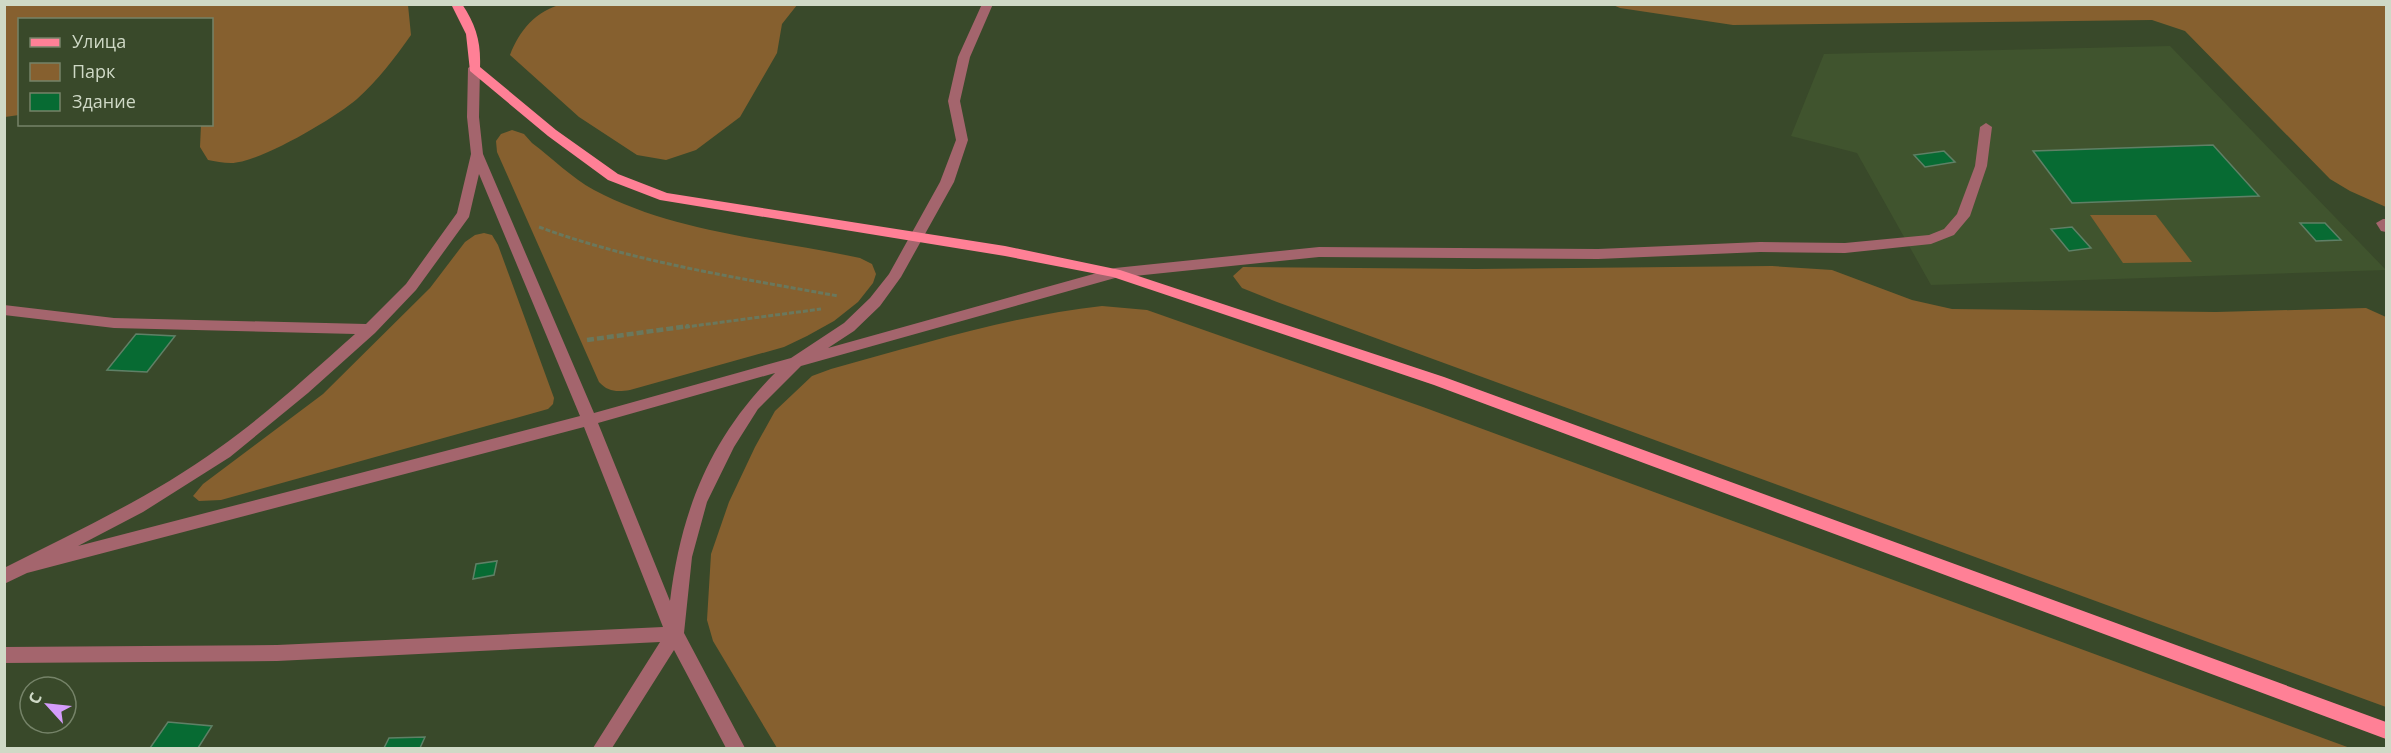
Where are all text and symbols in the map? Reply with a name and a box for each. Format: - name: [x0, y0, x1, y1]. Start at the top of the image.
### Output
- legend: [18, 18, 213, 126]
- text: Улица: [72, 29, 126, 53]
- text: Парк: [72, 59, 116, 83]
- text: Здание: [72, 89, 136, 113]
- north arrow: [18, 675, 78, 735]
- text: С: [23, 689, 47, 708]

